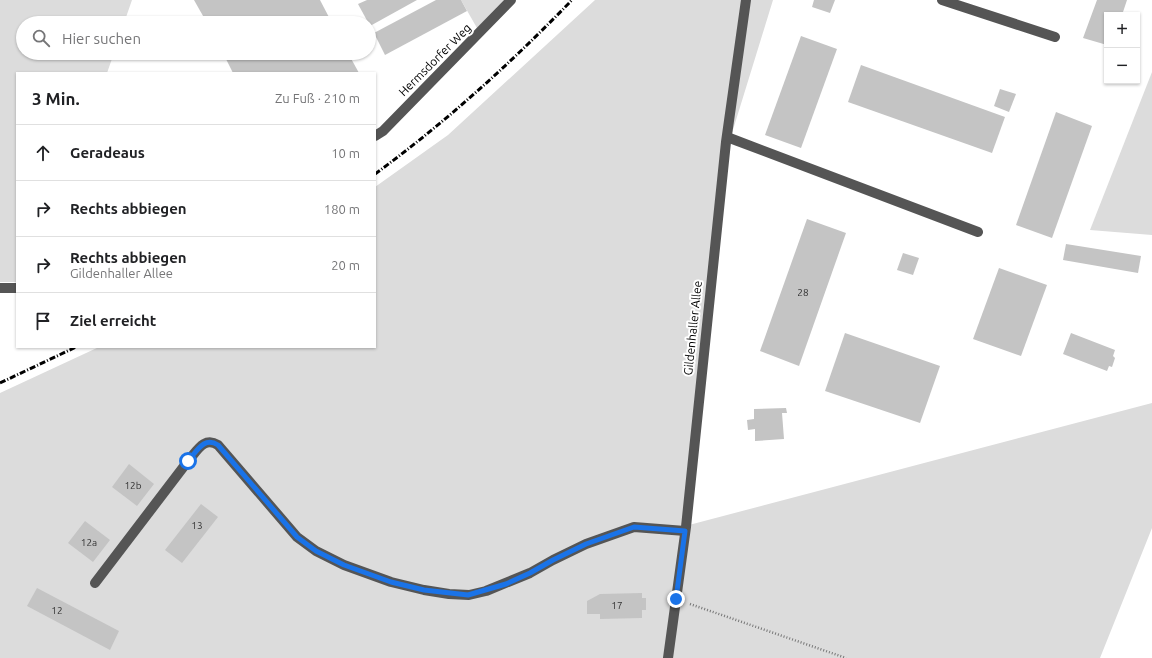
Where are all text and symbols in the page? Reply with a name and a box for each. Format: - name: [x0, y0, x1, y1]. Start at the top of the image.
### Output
- map controls: [1104, 12, 1140, 84]
- button: +: [1104, 12, 1140, 48]
- search box: [16, 16, 376, 60]
- street label: Hermsdorfer Weg: [396, 21, 473, 98]
- icon: search: [30, 27, 52, 49]
- text: Hier suchen: [62, 30, 141, 47]
- button: −: [1104, 48, 1140, 84]
- text: 3 Min.: [32, 89, 80, 108]
- text: Zu Fuß · 210 m: [275, 91, 360, 105]
- icon: ahead: [32, 142, 54, 164]
- text: Geradeaus: [70, 144, 145, 161]
- text: 10 m: [331, 146, 360, 160]
- icon: right: [32, 198, 54, 220]
- text: Rechts abbiegen: [70, 200, 187, 217]
- text: 180 m: [324, 202, 360, 216]
- text: Rechts abbiegen: [70, 249, 187, 266]
- icon: right: [32, 254, 54, 276]
- text: 20 m: [331, 258, 360, 272]
- text: Gildenhaller Allee: [70, 266, 173, 280]
- street label: Gildenhaller Allee: [681, 280, 704, 376]
- house number: 28: [797, 287, 809, 298]
- icon: arrive: [32, 310, 54, 332]
- text: Ziel erreicht: [70, 312, 156, 329]
- route start: [179, 452, 197, 470]
- house number: 12b: [124, 480, 142, 491]
- house number: 13: [191, 520, 203, 531]
- house number: 12a: [81, 537, 97, 548]
- route end: [667, 590, 685, 608]
- house number: 17: [611, 600, 623, 611]
- house number: 12: [51, 605, 63, 616]

